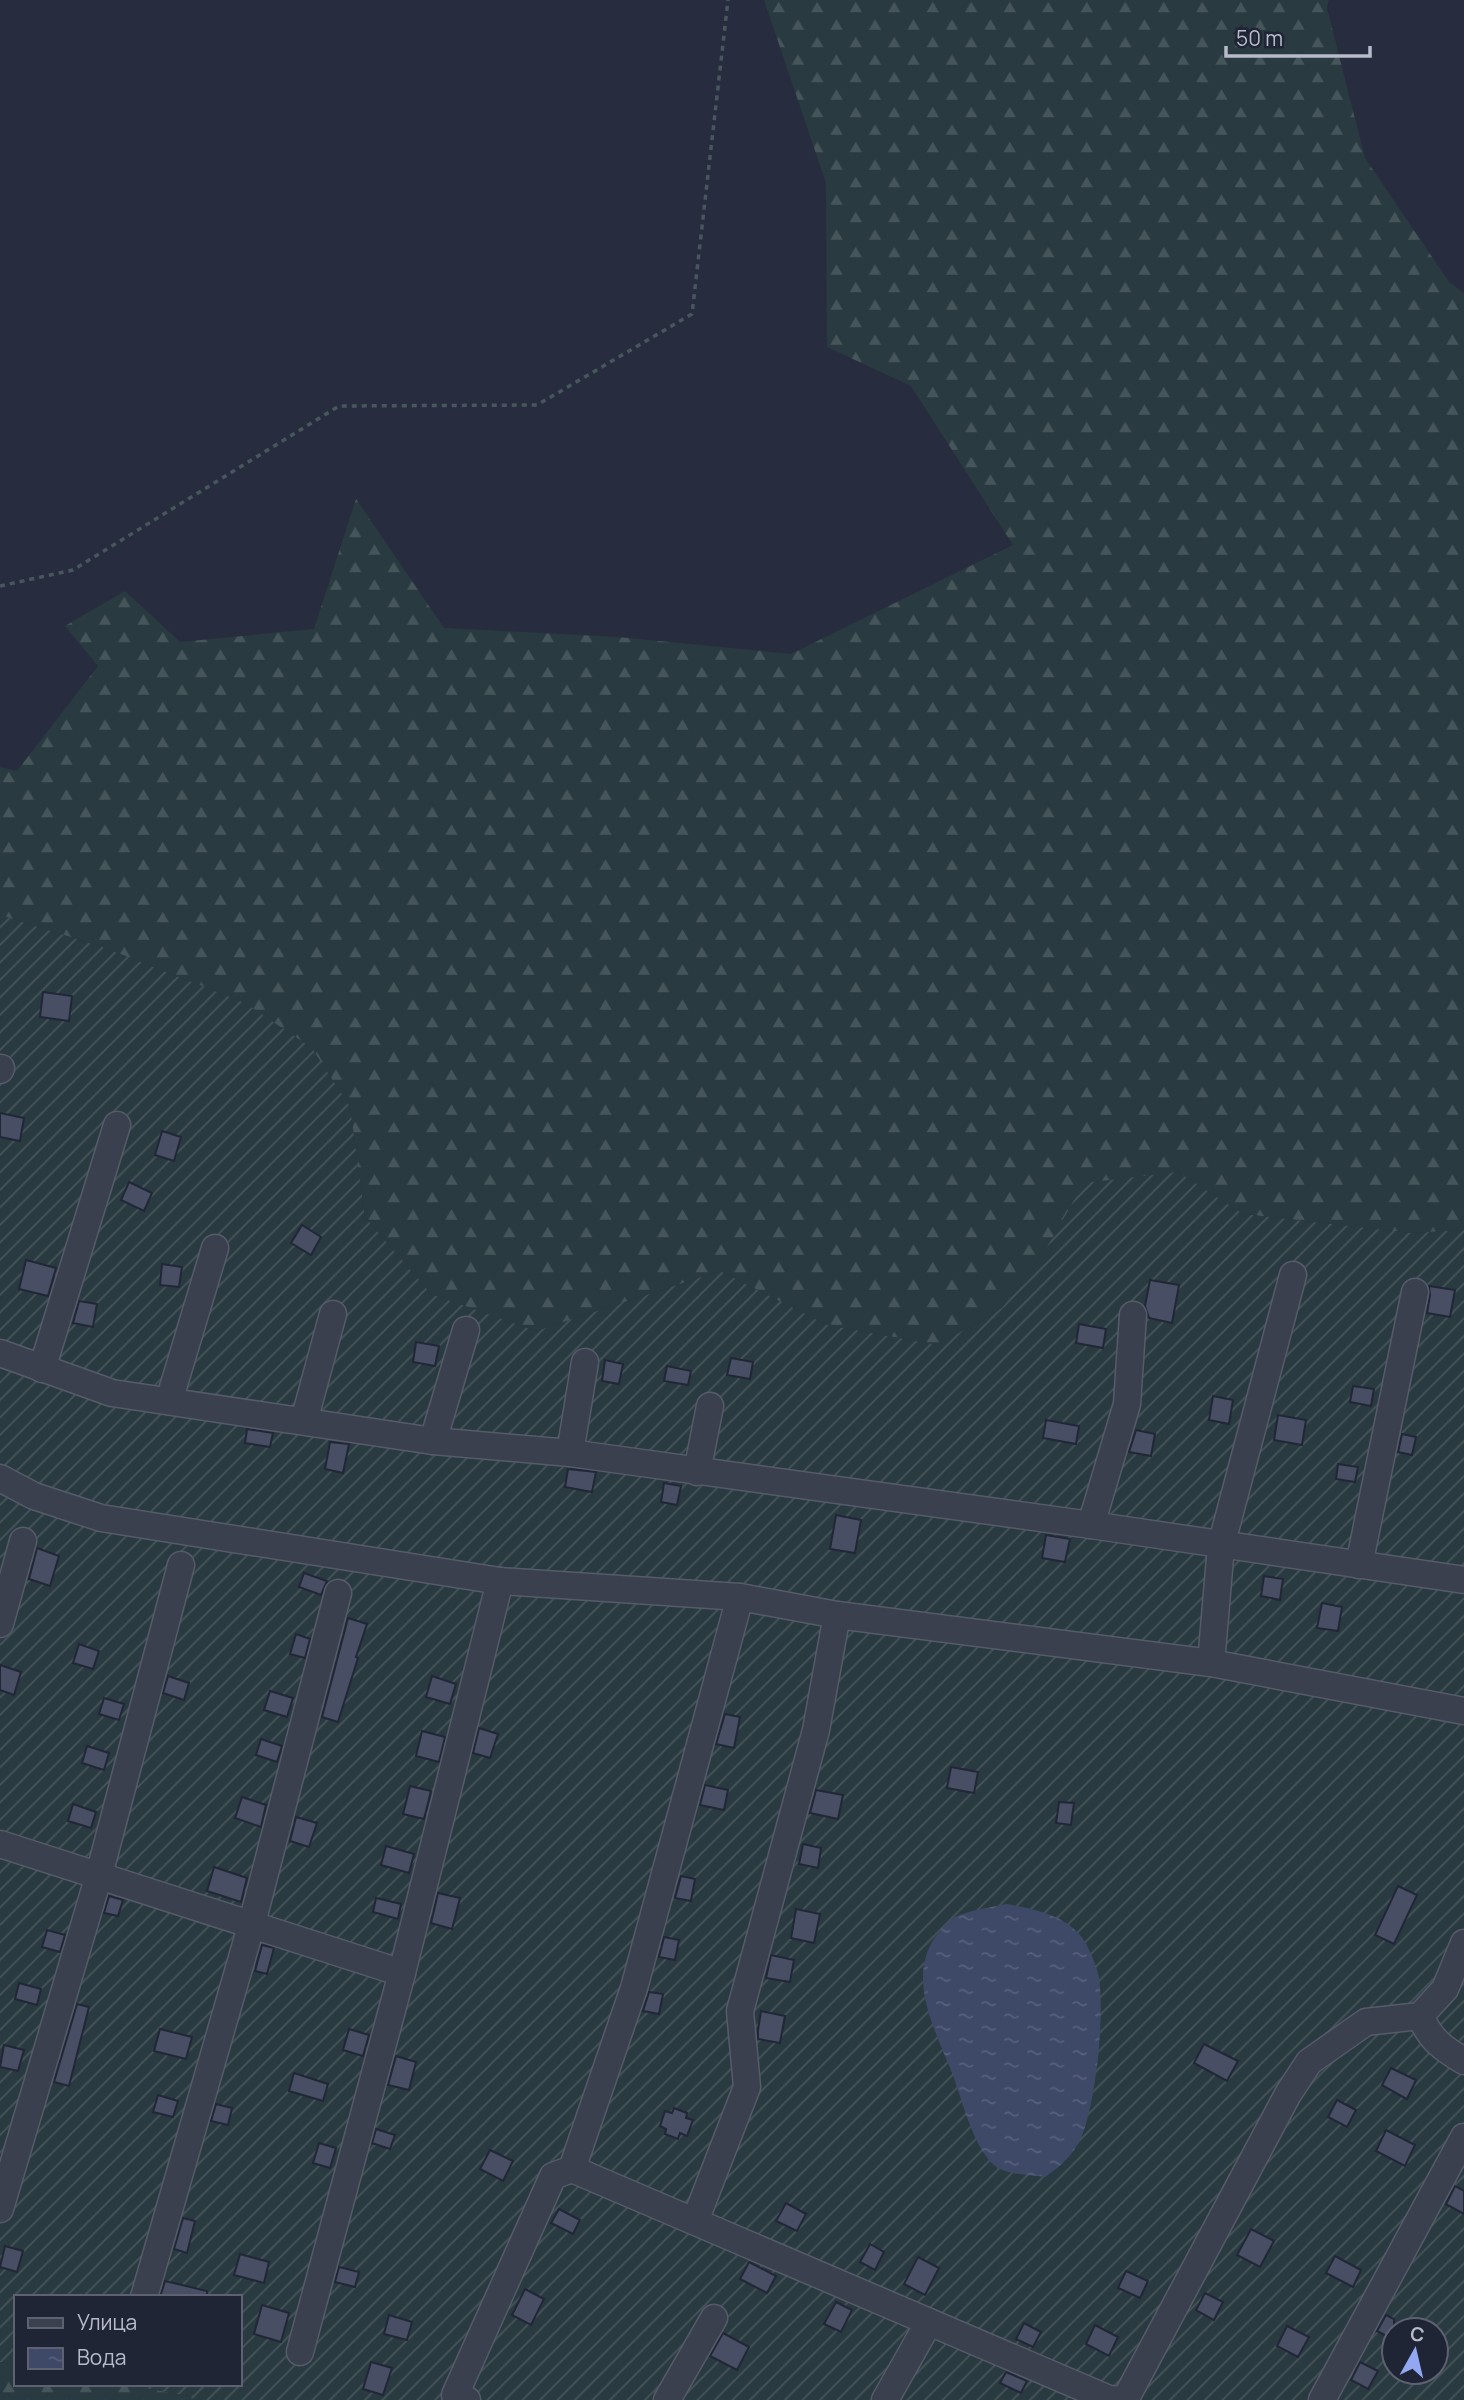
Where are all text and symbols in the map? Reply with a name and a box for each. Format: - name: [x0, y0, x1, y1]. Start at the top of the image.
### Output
- scale bar: [1226, 14, 1370, 58]
- text: 50 m: [1236, 24, 1283, 52]
- legend: [14, 2295, 242, 2386]
- text: Улица: [77, 2308, 137, 2336]
- north arrow: [1380, 2316, 1450, 2386]
- text: С: [1409, 2320, 1426, 2348]
- text: Вода: [77, 2343, 127, 2371]

